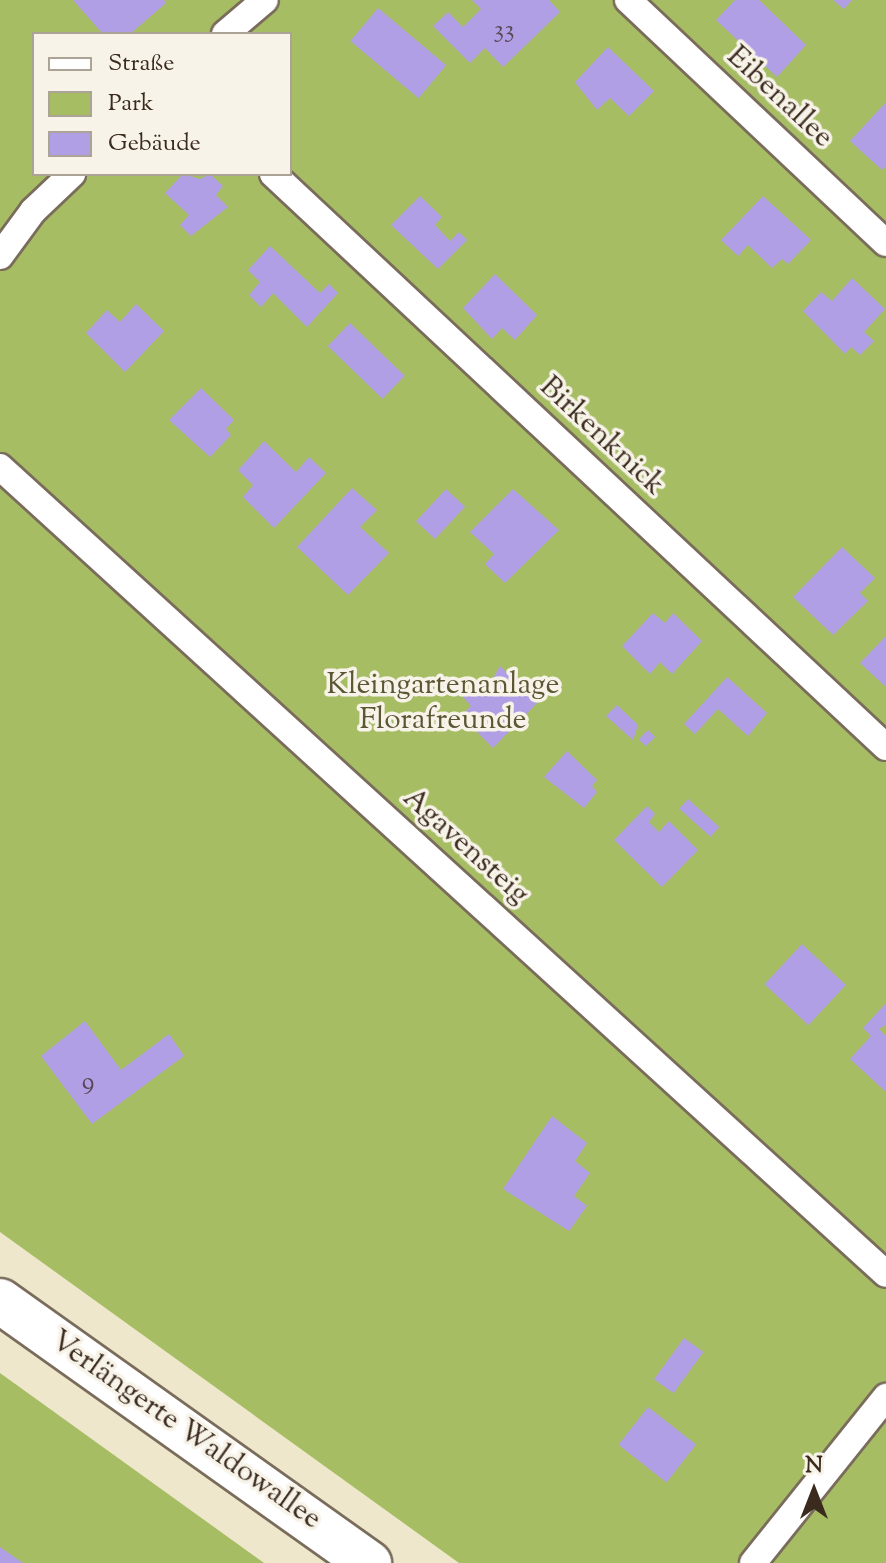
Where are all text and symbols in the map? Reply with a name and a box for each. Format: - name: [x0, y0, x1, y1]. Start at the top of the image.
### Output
- house number: 33: [493, 15, 515, 47]
- legend: [32, 32, 292, 176]
- street label: Eibenallee: [718, 40, 840, 156]
- text: Straße: [108, 47, 174, 81]
- text: Park: [108, 87, 154, 121]
- text: Gebäude: [108, 127, 201, 161]
- street label: Birkenknick: [531, 370, 671, 504]
- park label: Kleingartenanlage Florafreunde: [327, 668, 559, 738]
- street label: Agavensteig: [394, 781, 536, 913]
- house number: 9: [82, 1067, 94, 1099]
- street label: Verlängerte Waldowallee: [43, 1324, 327, 1538]
- north arrow: [774, 1451, 854, 1531]
- text: N: [805, 1451, 823, 1483]

